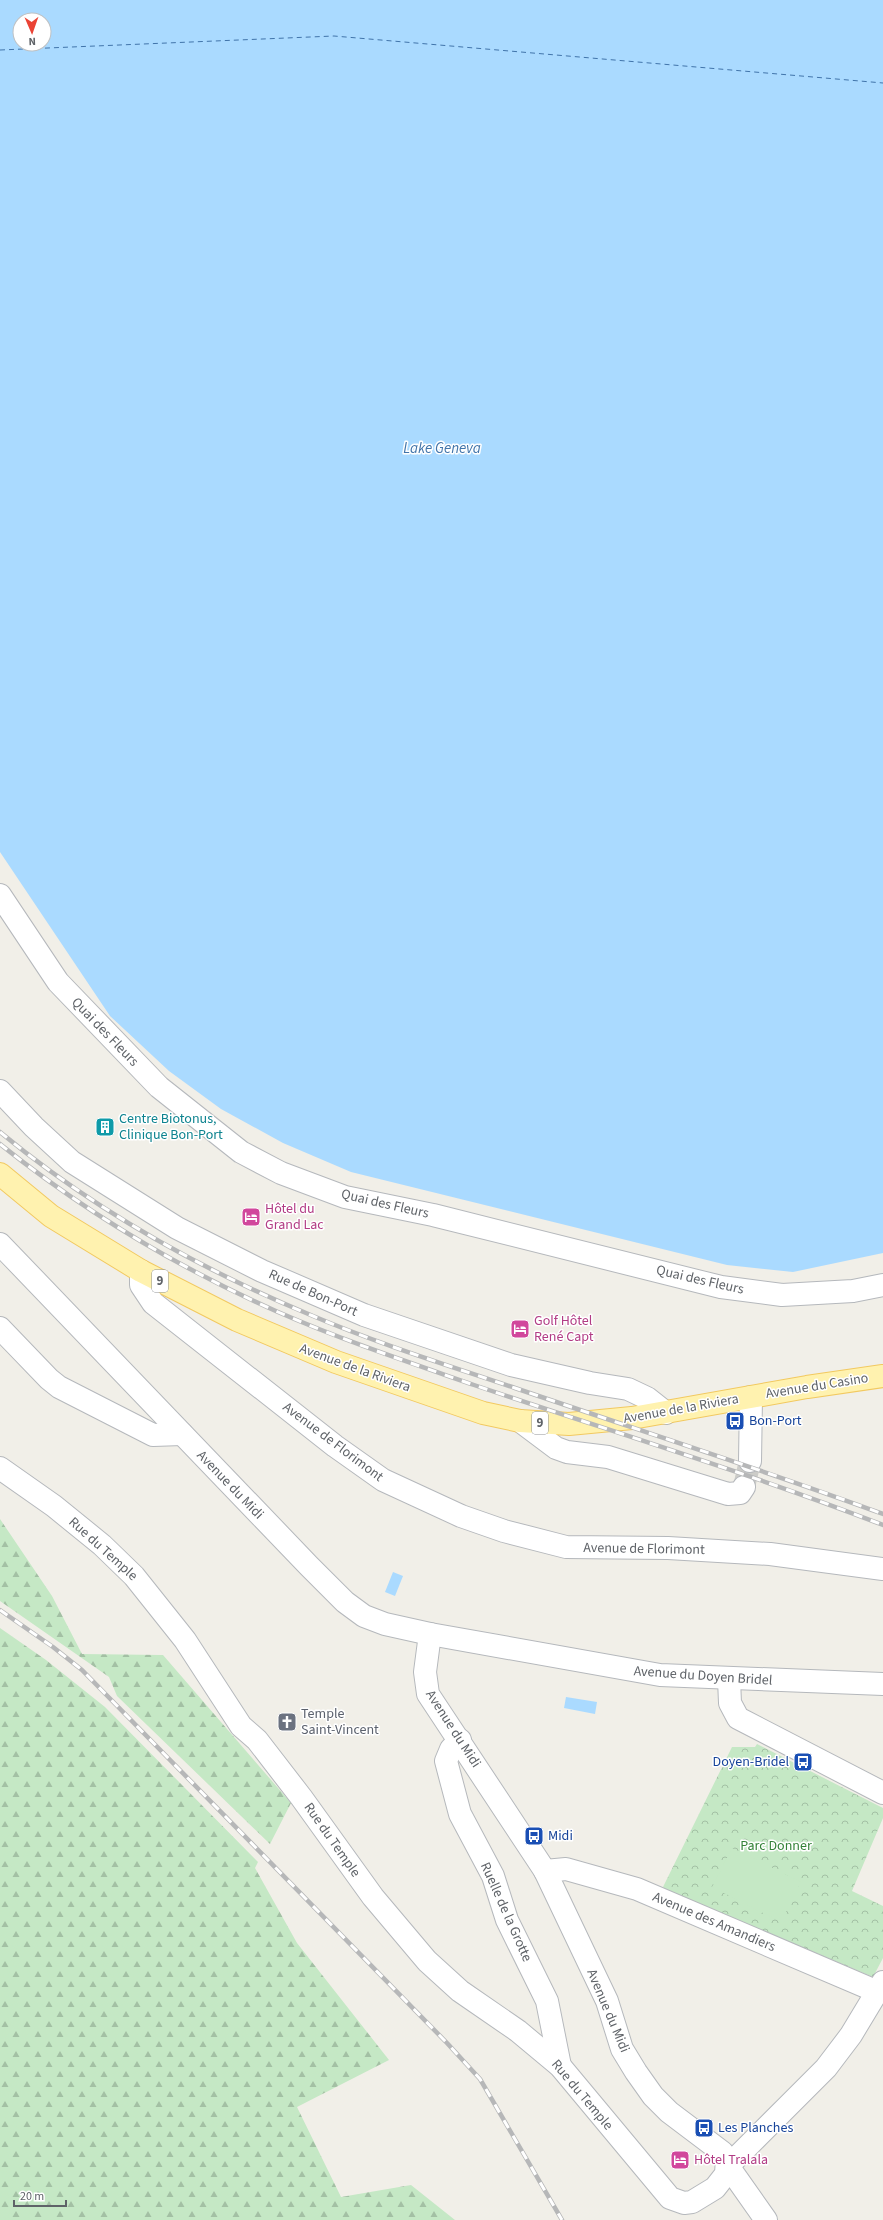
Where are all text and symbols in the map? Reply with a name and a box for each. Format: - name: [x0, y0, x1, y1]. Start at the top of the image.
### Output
- north arrow: [12, 12, 52, 52]
- text: N: [28, 34, 36, 49]
- water label: Lake Geneva: [403, 438, 481, 459]
- street label: Quai des Fleurs: [67, 993, 143, 1071]
- place label: Centre Biotonus, Clinique Bon-Port: [119, 1109, 223, 1145]
- building icon: Centre Biotonus, Clinique Bon-Port: [94, 1116, 116, 1138]
- street label: Quai des Fleurs: [339, 1184, 431, 1224]
- place label: Hôtel du Grand Lac: [265, 1199, 324, 1235]
- hotel icon: Hôtel du Grand Lac: [240, 1206, 262, 1228]
- street label: Quai des Fleurs: [654, 1260, 746, 1300]
- street label: Rue de Bon-Port: [265, 1264, 361, 1322]
- road number: 9: [152, 1270, 168, 1292]
- place label: Golf Hôtel René Capt: [534, 1311, 594, 1347]
- hotel icon: Golf Hôtel René Capt: [509, 1318, 531, 1340]
- street label: Avenue de la Riviera: [297, 1339, 413, 1397]
- street label: Avenue du Casino: [764, 1368, 870, 1404]
- street label: Avenue de la Riviera: [622, 1389, 740, 1429]
- street label: Avenue de Florimont: [278, 1397, 388, 1487]
- bus stop icon: Bon-Port: [724, 1410, 746, 1432]
- place label: Bon-Port: [749, 1411, 802, 1431]
- road number: 9: [532, 1412, 548, 1434]
- street label: Avenue du Midi: [192, 1446, 268, 1524]
- street label: Rue du Temple: [64, 1512, 142, 1586]
- street label: Avenue de Florimont: [583, 1538, 705, 1560]
- street label: Avenue du Doyen Bridel: [633, 1661, 773, 1691]
- street label: Avenue du Midi: [420, 1686, 486, 1772]
- place label: Temple Saint-Vincent: [301, 1704, 379, 1740]
- church icon: Temple Saint-Vincent: [276, 1711, 298, 1733]
- bus stop icon: Doyen-Bridel: [792, 1751, 814, 1773]
- place label: Doyen-Bridel: [713, 1752, 789, 1772]
- street label: Rue du Temple: [299, 1799, 365, 1881]
- bus stop icon: Midi: [523, 1825, 545, 1847]
- place label: Midi: [548, 1826, 573, 1846]
- park label: Parc Donner: [740, 1836, 812, 1856]
- street label: Ruelle de la Grotte: [475, 1859, 537, 1965]
- street label: Avenue des Amandiers: [649, 1887, 779, 1957]
- street label: Avenue du Midi: [581, 1966, 635, 2056]
- street label: Rue du Temple: [546, 2055, 618, 2135]
- bus stop icon: Les Planches: [693, 2117, 715, 2139]
- place label: Les Planches: [718, 2118, 793, 2138]
- hotel icon: Hôtel Tralala: [669, 2149, 691, 2171]
- place label: Hôtel Tralala: [694, 2150, 768, 2170]
- scale bar: [14, 2182, 66, 2208]
- text: 20 m: [20, 2188, 44, 2205]

